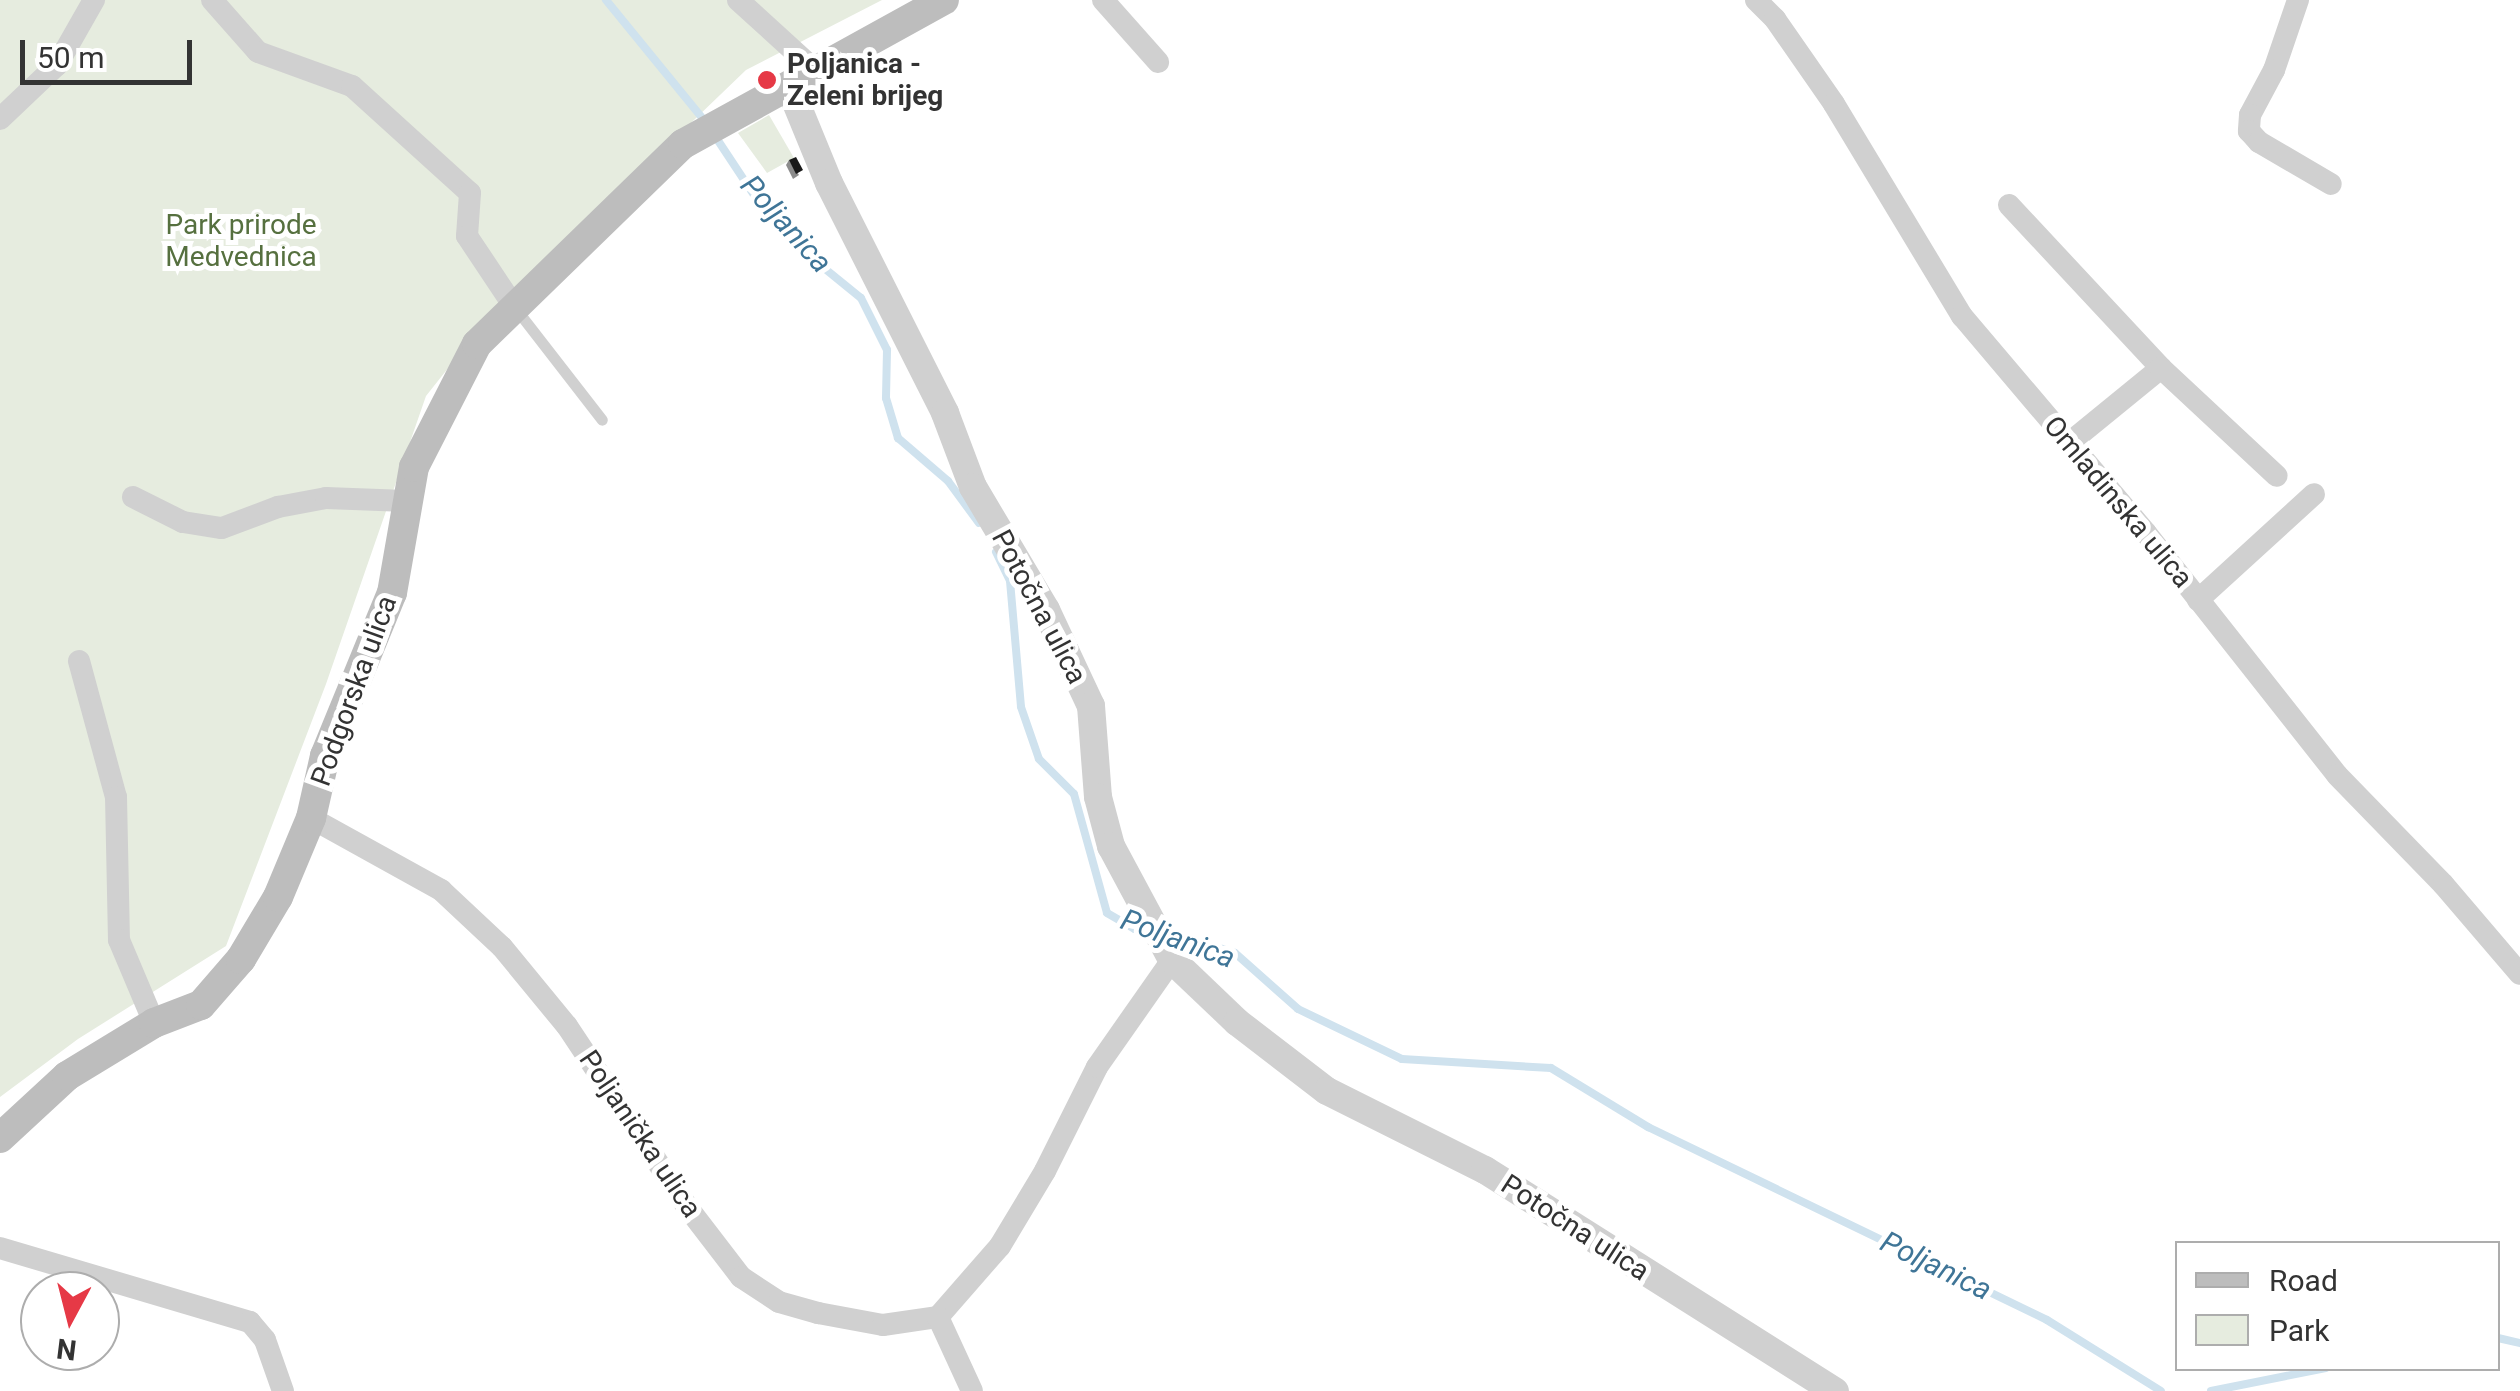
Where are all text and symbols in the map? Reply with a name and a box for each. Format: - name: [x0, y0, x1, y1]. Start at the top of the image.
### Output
- scale bar: [25, 20, 198, 82]
- text: 50 m: [37, 40, 104, 75]
- place label: Poljanica - Zeleni brijeg: [787, 47, 943, 113]
- marker: Poljanica - Zeleni brijeg: [756, 69, 778, 91]
- water label: Poljanica: [733, 168, 839, 280]
- park label: Park prirode Medvednica: [165, 208, 317, 274]
- street label: Omladinska ulica: [2036, 409, 2200, 595]
- street label: Potočna ulica: [984, 524, 1094, 690]
- street label: Podgorska ulica: [304, 591, 404, 791]
- water label: Poljanica: [1116, 902, 1240, 976]
- street label: Poljanička ulica: [572, 1044, 708, 1224]
- street label: Potočna ulica: [1495, 1168, 1655, 1288]
- water label: Poljanica: [1875, 1224, 1997, 1308]
- legend: [2175, 1241, 2500, 1371]
- text: Road: [2269, 1263, 2338, 1298]
- north arrow: [20, 1271, 120, 1371]
- text: Park: [2269, 1313, 2329, 1348]
- text: N: [55, 1332, 78, 1367]

